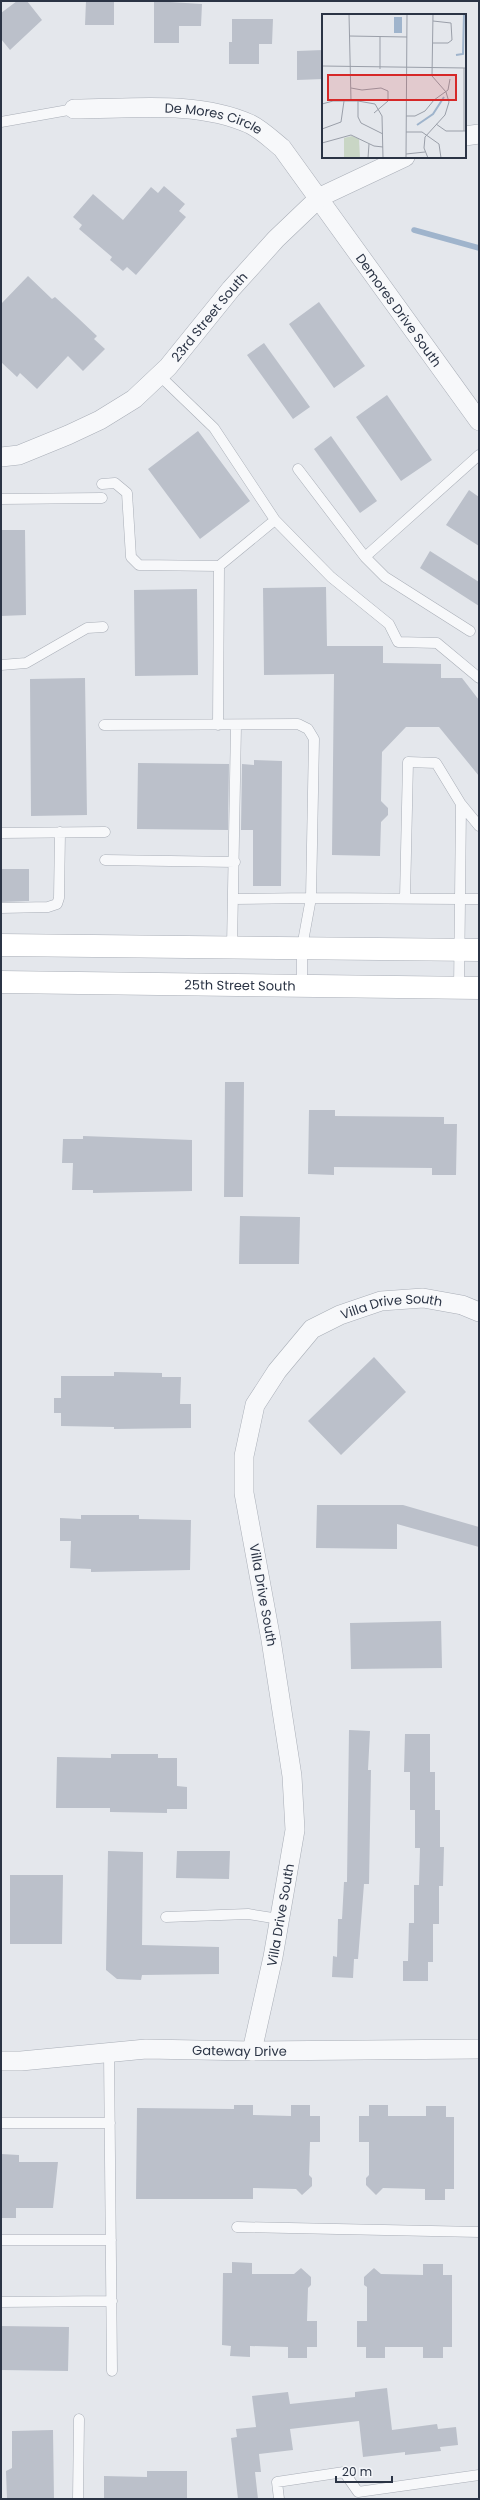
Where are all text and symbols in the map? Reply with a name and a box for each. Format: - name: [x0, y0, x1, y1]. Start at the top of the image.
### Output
- inset map: [322, 14, 466, 158]
- street label: De Mores Circle: [164, 98, 267, 139]
- street label: Demores Drive South: [352, 249, 446, 371]
- street label: 23rd Street South: [166, 268, 252, 366]
- street label: 25th Street South: [184, 975, 296, 995]
- street label: Villa Drive South: [338, 1288, 444, 1324]
- street label: Villa Drive South: [245, 1542, 281, 1648]
- street label: Villa Drive South: [262, 1862, 299, 1968]
- street label: Gateway Drive: [192, 2040, 287, 2061]
- scale bar: [336, 2458, 392, 2484]
- text: 20 m: [342, 2463, 372, 2480]

